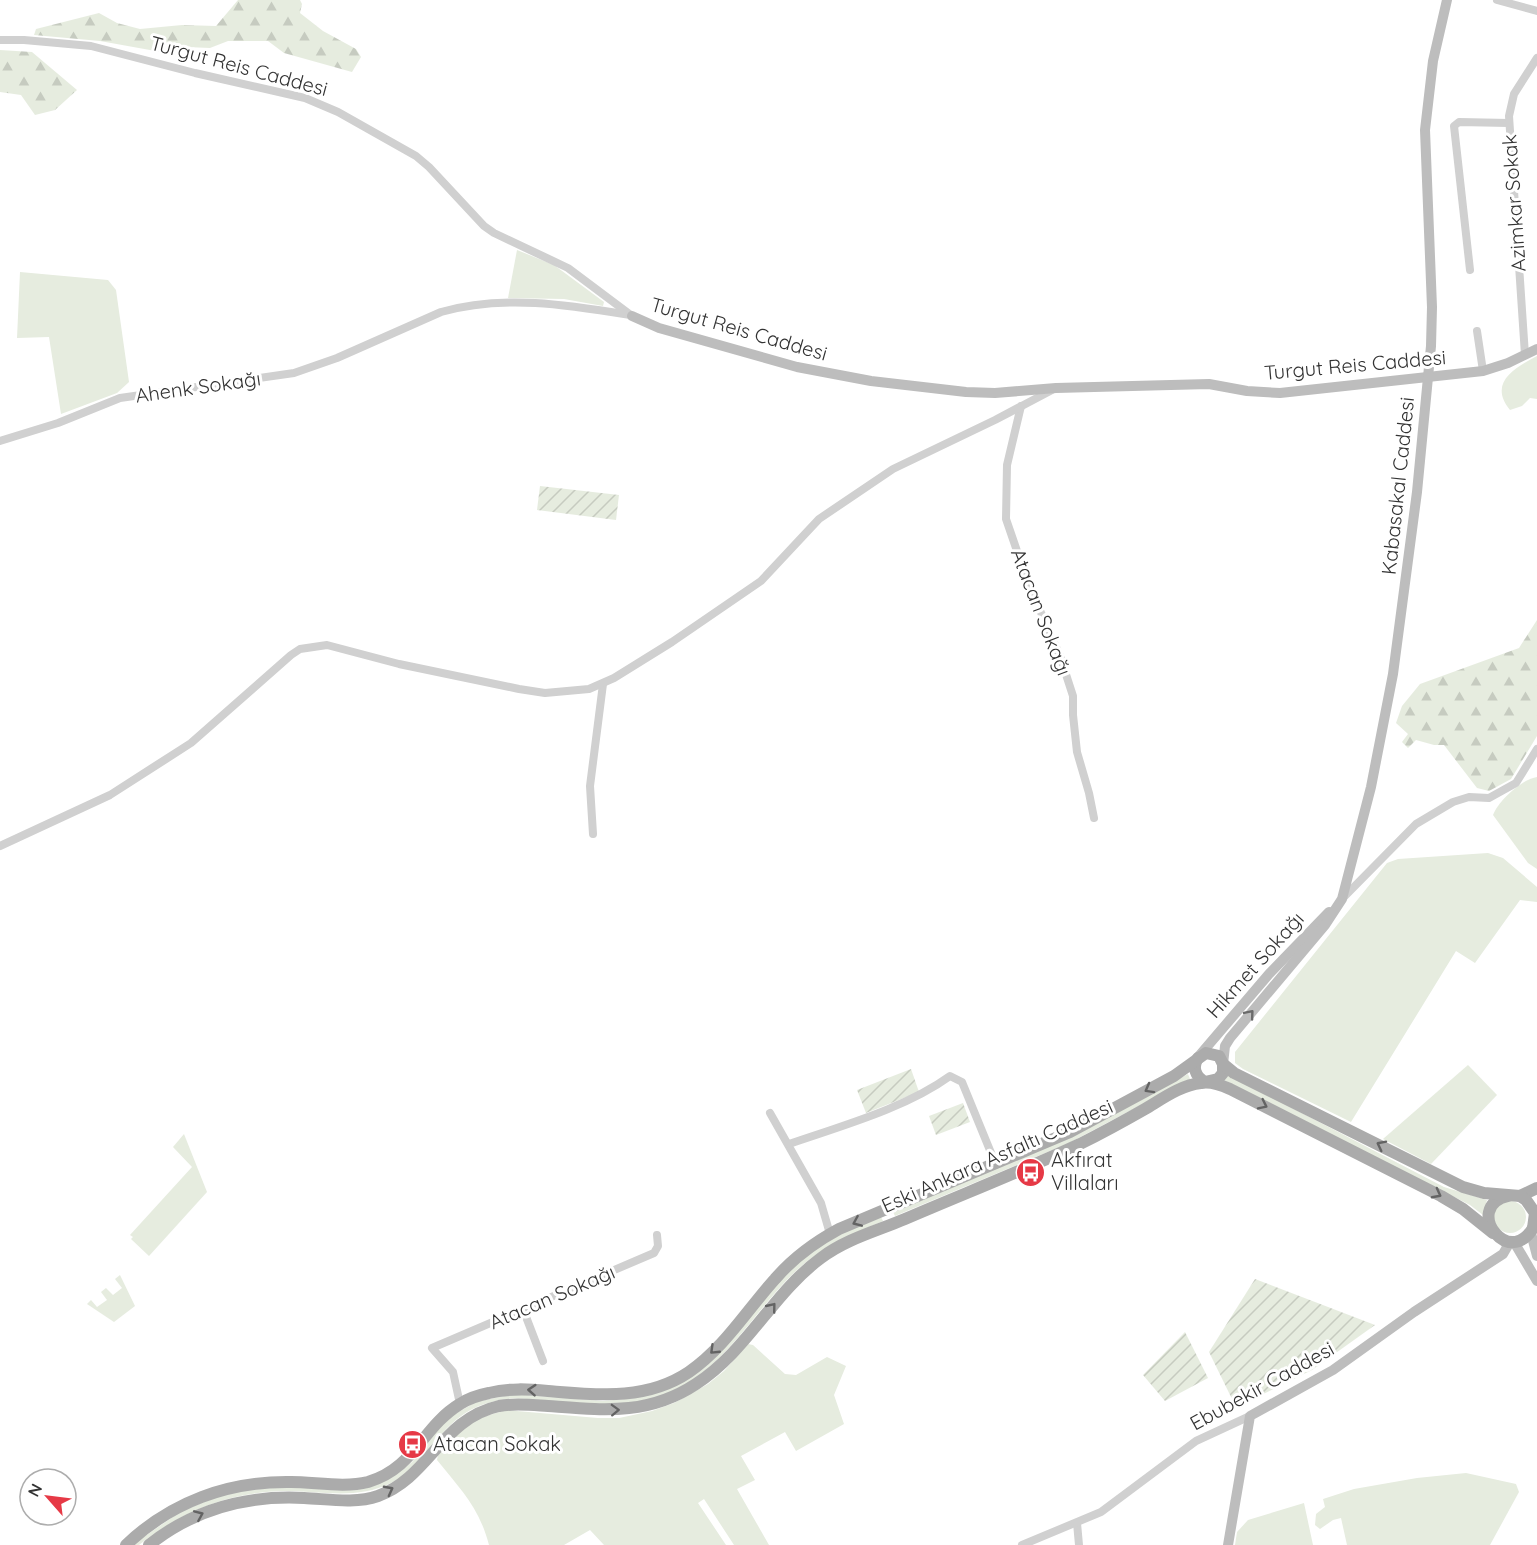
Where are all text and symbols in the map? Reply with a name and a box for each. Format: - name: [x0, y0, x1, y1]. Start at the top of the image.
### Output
- street label: Turgut Reis Caddesi: [148, 30, 331, 101]
- street label: Azimkar Sokak: [1496, 133, 1531, 273]
- street label: Turgut Reis Caddesi: [648, 291, 830, 366]
- street label: Turgut Reis Caddesi: [1263, 344, 1447, 385]
- street label: Ahenk Sokağı: [134, 365, 262, 408]
- street label: Kabasakal Caddesi: [1376, 396, 1419, 576]
- street label: Atacan Sokağı: [1006, 545, 1077, 679]
- street label: Hikmet Sokağı: [1201, 907, 1309, 1023]
- one-way arrow: [1242, 1010, 1253, 1021]
- one-way arrow: [1145, 1082, 1156, 1093]
- street label: Eski Ankara Asfaltı Caddesi: [877, 1093, 1116, 1218]
- one-way arrow: [1257, 1098, 1268, 1109]
- one-way arrow: [1376, 1141, 1387, 1152]
- place label: Akfırat Villaları: [1051, 1147, 1119, 1195]
- bus stop icon: Akfırat Villaları: [1014, 1156, 1046, 1188]
- one-way arrow: [1431, 1187, 1441, 1198]
- one-way arrow: [853, 1215, 864, 1227]
- street label: Atacan Sokağı: [485, 1259, 618, 1334]
- one-way arrow: [764, 1302, 775, 1313]
- street label: Ebubekir Caddesi: [1185, 1336, 1338, 1435]
- one-way arrow: [711, 1343, 721, 1354]
- one-way arrow: [528, 1384, 537, 1397]
- one-way arrow: [611, 1403, 620, 1416]
- bus stop icon: Atacan Sokak: [396, 1428, 428, 1460]
- place label: Atacan Sokak: [433, 1431, 561, 1456]
- north arrow: [18, 1467, 78, 1527]
- text: N: [23, 1480, 46, 1500]
- one-way arrow: [383, 1486, 394, 1497]
- one-way arrow: [193, 1510, 204, 1522]

